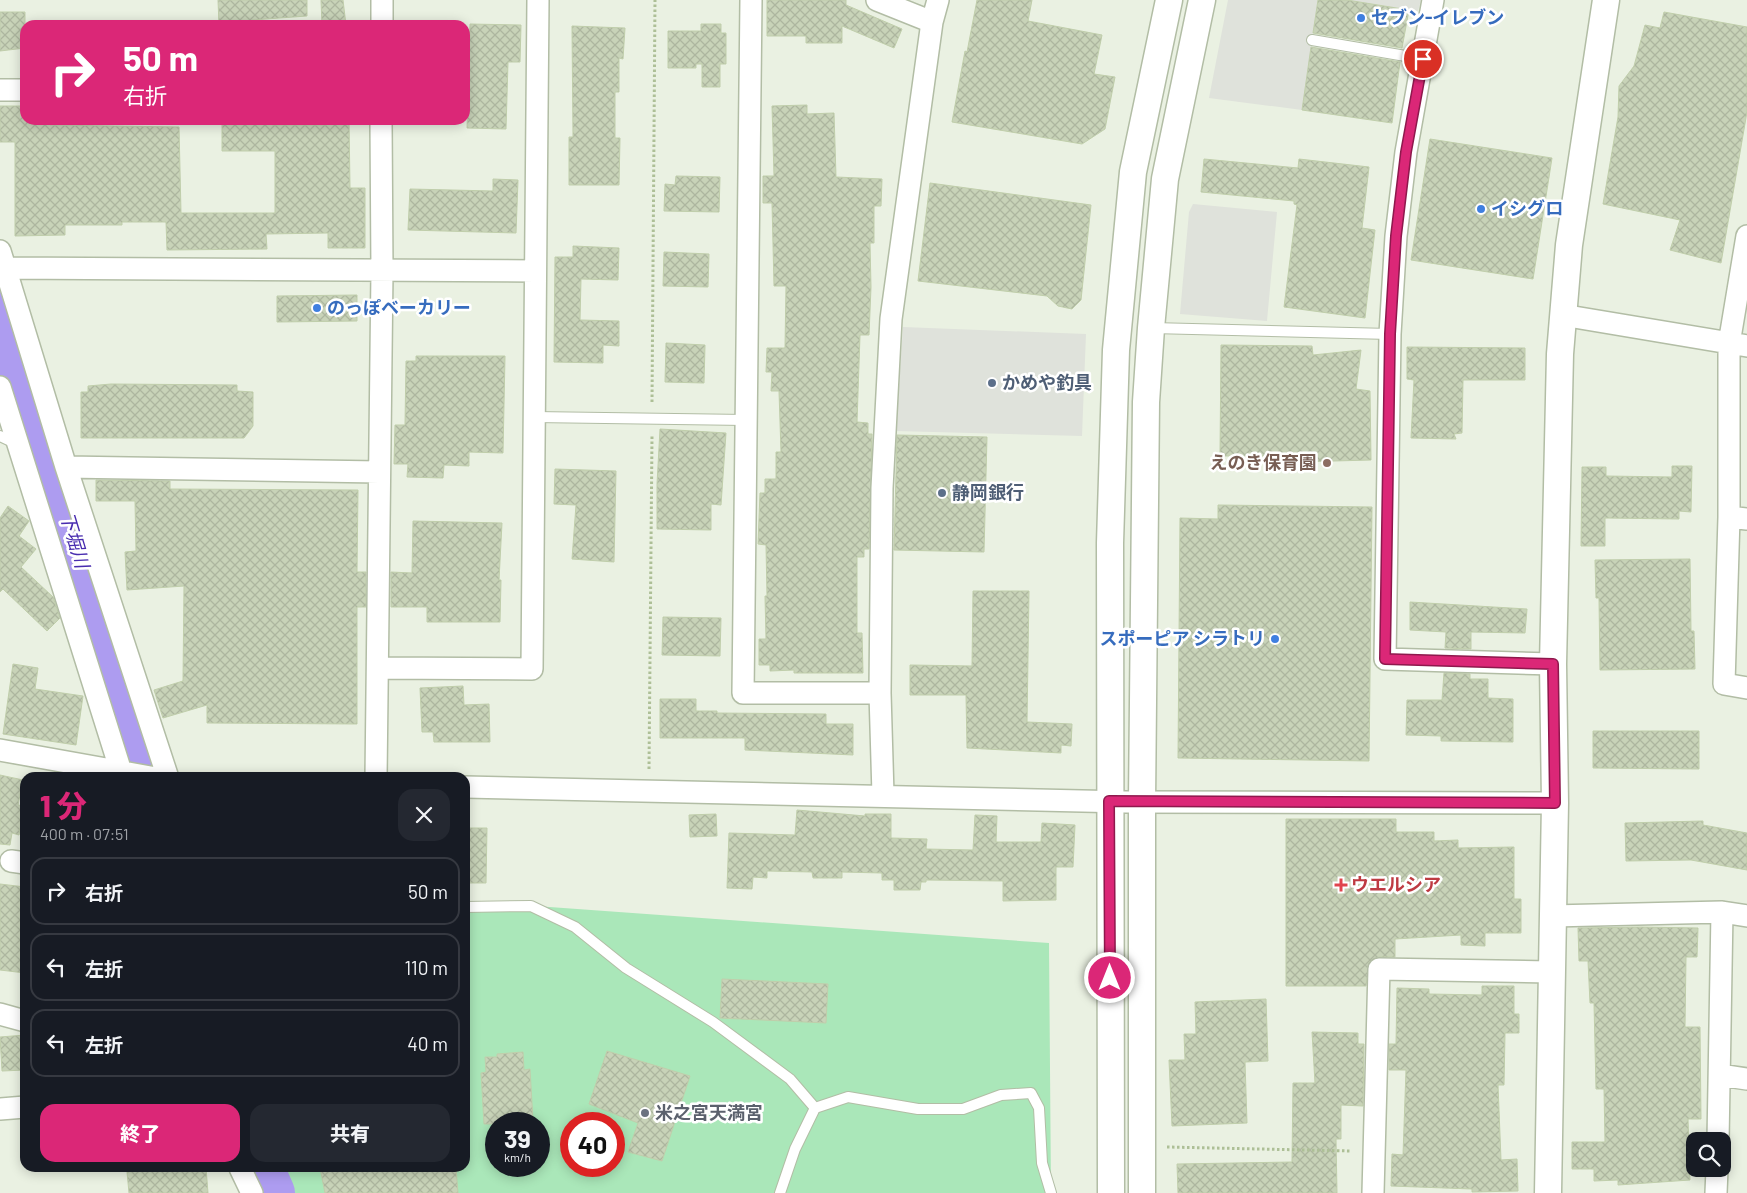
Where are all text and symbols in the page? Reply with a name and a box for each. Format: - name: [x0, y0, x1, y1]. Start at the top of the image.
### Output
- place label: セブン-イレブン: [1371, 6, 1504, 28]
- marker: セブン-イレブン: [1355, 12, 1367, 24]
- text: 50 m: [123, 36, 198, 78]
- pin: [1402, 38, 1444, 80]
- icon: right: [40, 40, 105, 105]
- icon: arrive: [1409, 45, 1437, 73]
- text: 右折: [123, 82, 167, 108]
- place label: イシグロ: [1491, 197, 1563, 219]
- marker: イシグロ: [1475, 203, 1487, 215]
- place label: のっぽベーカリー: [327, 296, 471, 318]
- marker: のっぽベーカリー: [311, 302, 323, 314]
- place label: かめや釣具: [1002, 371, 1092, 393]
- marker: かめや釣具: [986, 377, 998, 389]
- place label: えのき保育園: [1210, 451, 1317, 473]
- marker: えのき保育園: [1321, 457, 1333, 469]
- place label: 静岡銀行: [952, 481, 1024, 503]
- marker: 静岡銀行: [936, 487, 948, 499]
- water label: 下堀川: [56, 509, 95, 572]
- place label: スポーピア シラトリ: [1099, 627, 1265, 649]
- marker: スポーピア シラトリ: [1269, 633, 1281, 645]
- text: 1 分: [40, 787, 87, 823]
- button: close: [398, 789, 450, 841]
- text: 400 m · 07:51: [40, 824, 129, 843]
- place label: ウエルシア: [1351, 873, 1441, 895]
- icon: right: [42, 877, 70, 905]
- marker: ウエルシア: [1335, 879, 1347, 891]
- text: 50 m: [408, 880, 448, 903]
- text: 右折: [85, 881, 123, 904]
- position arrow: [1083, 951, 1135, 1003]
- icon: left: [42, 953, 70, 981]
- text: 110 m: [404, 956, 448, 979]
- text: 左折: [85, 957, 123, 980]
- icon: left: [42, 1029, 70, 1057]
- text: 40 m: [407, 1032, 448, 1055]
- text: 左折: [85, 1033, 123, 1056]
- place label: 米之宮天満宮: [655, 1101, 763, 1123]
- button: 終了: [40, 1104, 240, 1162]
- button: 共有: [250, 1104, 450, 1162]
- marker: 米之宮天満宮: [639, 1107, 651, 1119]
- speed limit sign: 40: [560, 1112, 625, 1177]
- text: 39: [504, 1123, 531, 1153]
- map controls: [1686, 1132, 1731, 1177]
- button: search: [1686, 1132, 1731, 1177]
- text: km/h: [504, 1150, 531, 1164]

